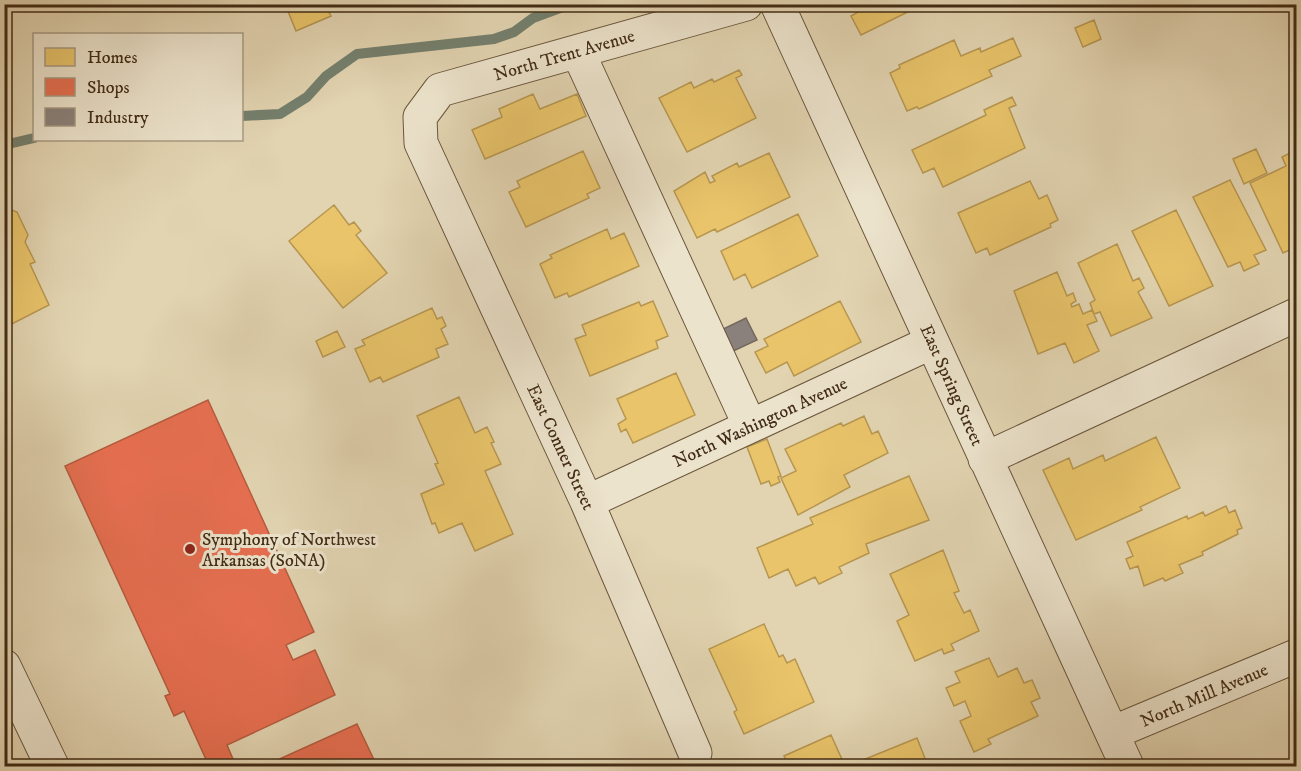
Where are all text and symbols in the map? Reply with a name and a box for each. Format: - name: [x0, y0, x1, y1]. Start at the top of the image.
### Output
- street label: North Trent Avenue: [491, 25, 637, 87]
- legend: [33, 33, 243, 141]
- text: Homes: [87, 47, 138, 69]
- text: Shops: [87, 77, 130, 99]
- text: Industry: [87, 107, 149, 129]
- street label: East Spring Street: [915, 321, 988, 450]
- street label: North Washington Avenue: [670, 373, 851, 473]
- street label: East Conner Street: [521, 381, 599, 514]
- place label: Symphony of Northwest Arkansas (SoNA): [202, 529, 376, 572]
- marker: Symphony of Northwest Arkansas (SoNA): [183, 542, 197, 556]
- street label: North Mill Avenue: [1137, 659, 1272, 733]

